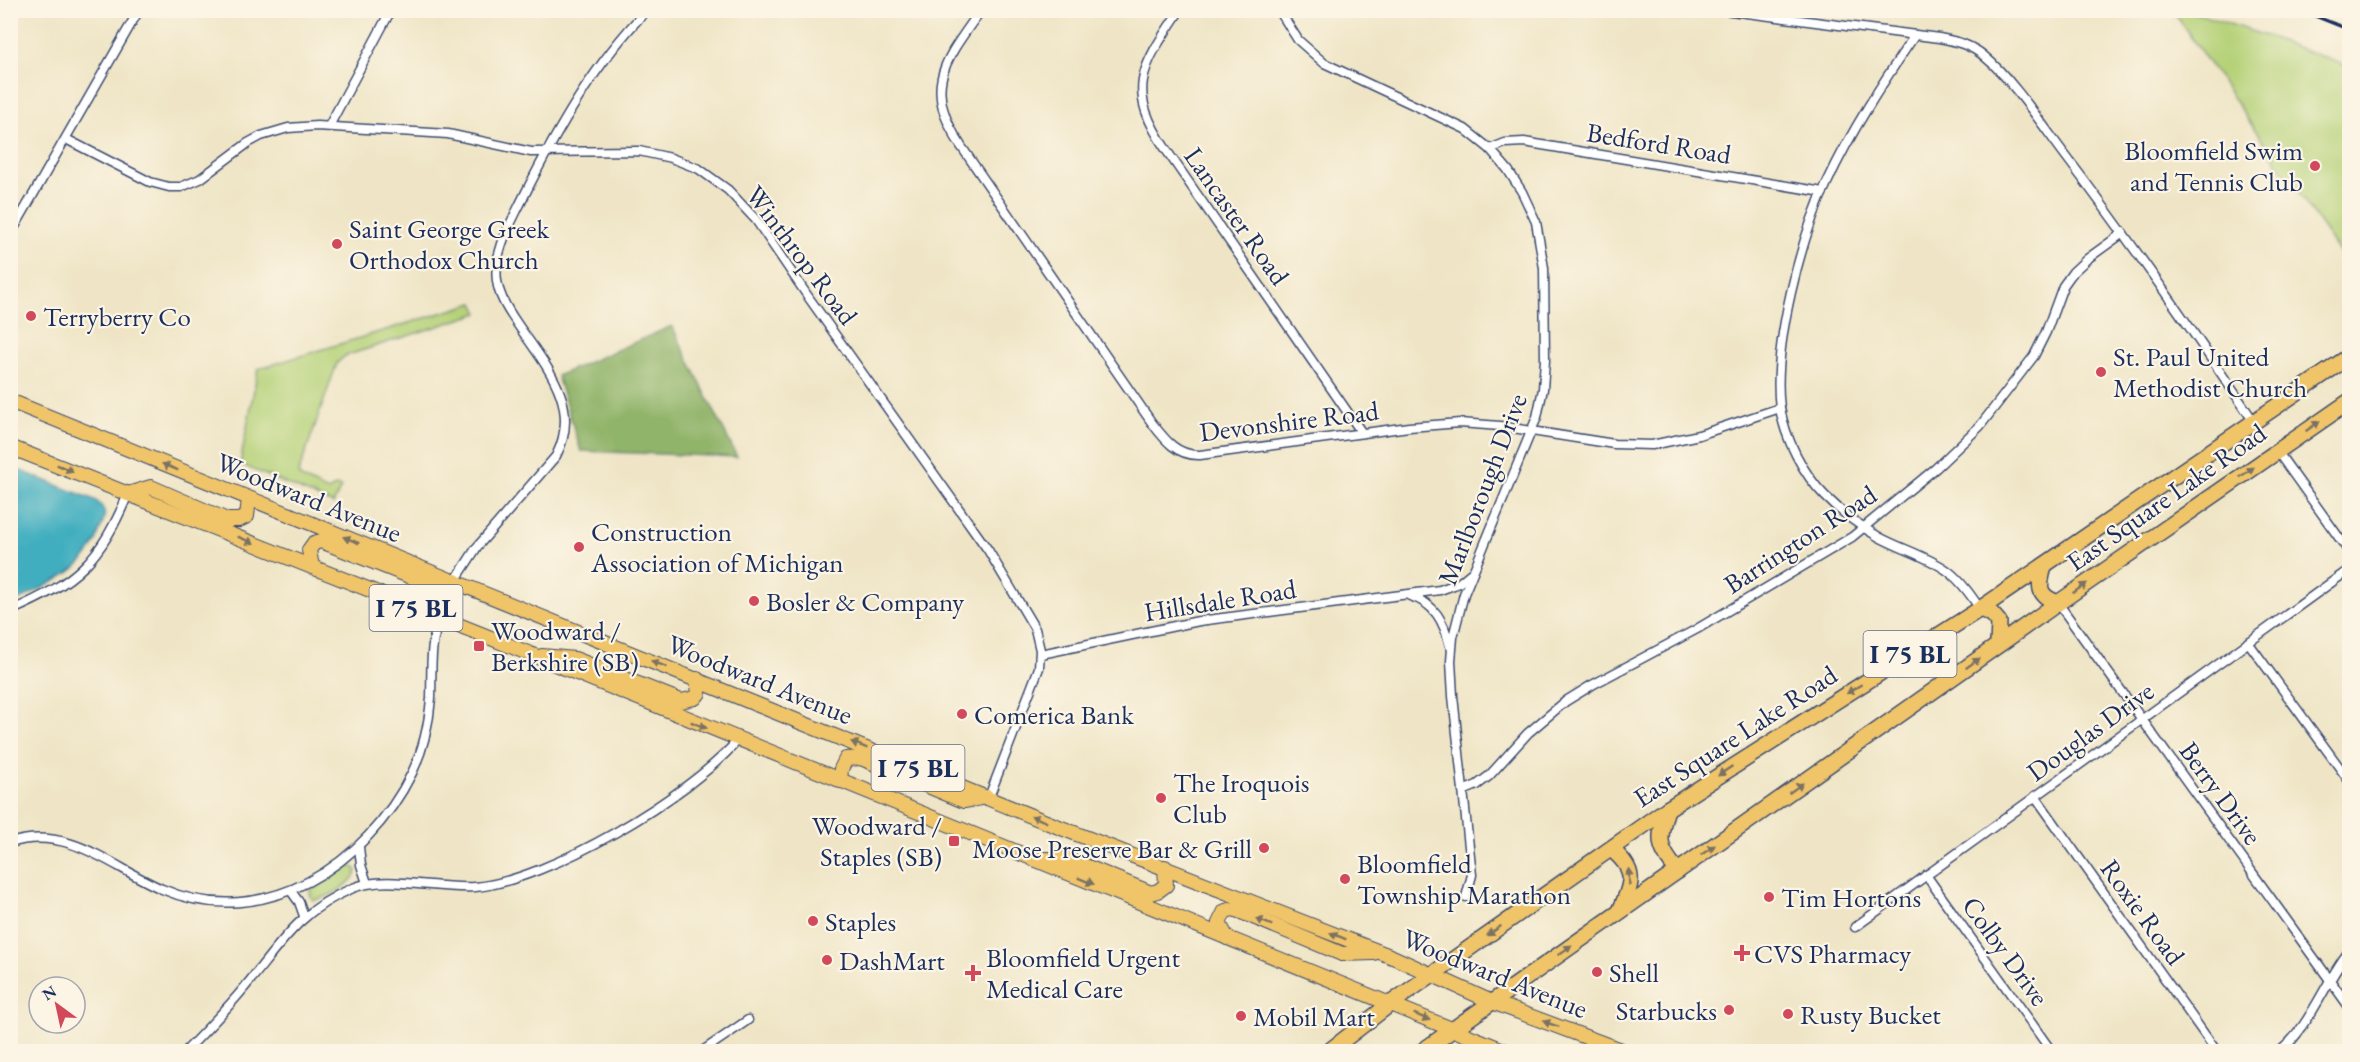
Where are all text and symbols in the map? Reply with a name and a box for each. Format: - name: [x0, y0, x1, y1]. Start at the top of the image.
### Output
- street label: Bedford Road: [1584, 114, 1734, 172]
- place label: Bloomfield Swim and Tennis Club: [2124, 133, 2303, 199]
- street label: Lancaster Road: [1177, 140, 1298, 292]
- marker: Bloomfield Swim and Tennis Club: [2308, 159, 2322, 173]
- street label: Winthrop Road: [738, 178, 866, 332]
- place label: Saint George Greek Orthodox Church: [349, 211, 550, 277]
- marker: Saint George Greek Orthodox Church: [330, 237, 344, 251]
- place label: Terryberry Co: [43, 299, 191, 334]
- marker: Terryberry Co: [24, 309, 38, 323]
- place label: St. Paul United Methodist Church: [2113, 339, 2307, 405]
- marker: St. Paul United Methodist Church: [2094, 365, 2108, 379]
- street label: Marlborough Drive: [1429, 388, 1535, 590]
- street label: Devonshire Road: [1197, 393, 1381, 449]
- street label: East Square Lake Road: [2059, 415, 2273, 579]
- one-way arrow: [2305, 420, 2321, 432]
- street label: Woodward Avenue: [211, 444, 407, 550]
- one-way arrow: [161, 462, 179, 471]
- one-way arrow: [56, 464, 74, 474]
- one-way arrow: [2238, 466, 2254, 478]
- street label: Barrington Road: [1717, 476, 1883, 601]
- place label: Construction Association of Michigan: [590, 514, 844, 580]
- one-way arrow: [341, 534, 359, 544]
- one-way arrow: [237, 536, 255, 546]
- marker: Construction Association of Michigan: [572, 540, 586, 554]
- street label: Hillsdale Road: [1141, 571, 1299, 629]
- one-way arrow: [2072, 582, 2088, 594]
- place label: Bosler & Company: [766, 584, 964, 619]
- road number: I 75 BL: [370, 585, 462, 631]
- marker: Bosler & Company: [747, 594, 761, 608]
- place label: Woodward / Berkshire (SB): [491, 613, 639, 679]
- street label: Woodward Avenue: [662, 626, 858, 732]
- road number: I 75 BL: [1864, 631, 1956, 677]
- marker: Woodward / Berkshire (SB): [472, 639, 486, 653]
- street label: East Square Lake Road: [1626, 657, 1844, 815]
- one-way arrow: [1964, 657, 1980, 669]
- one-way arrow: [649, 658, 667, 668]
- street label: Douglas Drive: [2020, 673, 2160, 789]
- one-way arrow: [1846, 683, 1862, 694]
- place label: Comerica Bank: [974, 697, 1134, 732]
- marker: Comerica Bank: [955, 707, 969, 721]
- one-way arrow: [690, 720, 708, 730]
- street label: Berry Drive: [2172, 734, 2270, 852]
- one-way arrow: [850, 740, 868, 749]
- road number: I 75 BL: [872, 745, 964, 791]
- place label: The Iroquois Club: [1173, 765, 1310, 831]
- one-way arrow: [1717, 765, 1733, 776]
- one-way arrow: [1787, 782, 1803, 794]
- marker: The Iroquois Club: [1154, 791, 1168, 805]
- place label: Woodward / Staples (SB): [812, 808, 942, 874]
- one-way arrow: [1031, 814, 1048, 823]
- place label: Moose Preserve Bar & Grill: [972, 831, 1252, 866]
- marker: Woodward / Staples (SB): [947, 834, 961, 848]
- marker: Moose Preserve Bar & Grill: [1257, 841, 1271, 855]
- one-way arrow: [1699, 844, 1715, 856]
- place label: Bloomfield Township Marathon: [1357, 846, 1571, 912]
- street label: Roxie Road: [2093, 852, 2193, 972]
- one-way arrow: [1624, 867, 1633, 886]
- marker: Bloomfield Township Marathon: [1338, 872, 1352, 886]
- one-way arrow: [1078, 876, 1096, 886]
- place label: Tim Hortons: [1781, 880, 1921, 915]
- street label: Colby Drive: [1955, 889, 2057, 1013]
- marker: Tim Hortons: [1762, 890, 1776, 904]
- place label: Staples: [825, 904, 896, 939]
- marker: Staples: [806, 914, 820, 928]
- one-way arrow: [1255, 917, 1273, 926]
- street label: Woodward Avenue: [1397, 920, 1593, 1026]
- one-way arrow: [1487, 925, 1503, 937]
- one-way arrow: [1329, 931, 1347, 940]
- place label: CVS Pharmacy: [1754, 936, 1911, 971]
- place label: Bloomfield Urgent Medical Care: [986, 940, 1181, 1006]
- place label: DashMart: [839, 943, 945, 978]
- one-way arrow: [1557, 945, 1573, 956]
- marker: CVS Pharmacy: [1735, 946, 1749, 960]
- marker: DashMart: [820, 953, 834, 967]
- place label: Shell: [1609, 955, 1659, 990]
- marker: Bloomfield Urgent Medical Care: [964, 964, 982, 982]
- marker: Shell: [1590, 965, 1604, 979]
- north arrow: [27, 975, 87, 1035]
- text: N: [38, 980, 60, 1005]
- place label: Starbucks: [1616, 993, 1717, 1028]
- place label: Rusty Bucket: [1800, 997, 1941, 1032]
- place label: Mobil Mart: [1253, 999, 1375, 1034]
- marker: Starbucks: [1722, 1003, 1736, 1017]
- marker: Rusty Bucket: [1781, 1007, 1795, 1021]
- marker: Mobil Mart: [1234, 1009, 1248, 1023]
- one-way arrow: [1413, 1012, 1431, 1022]
- one-way arrow: [1542, 1019, 1560, 1029]

